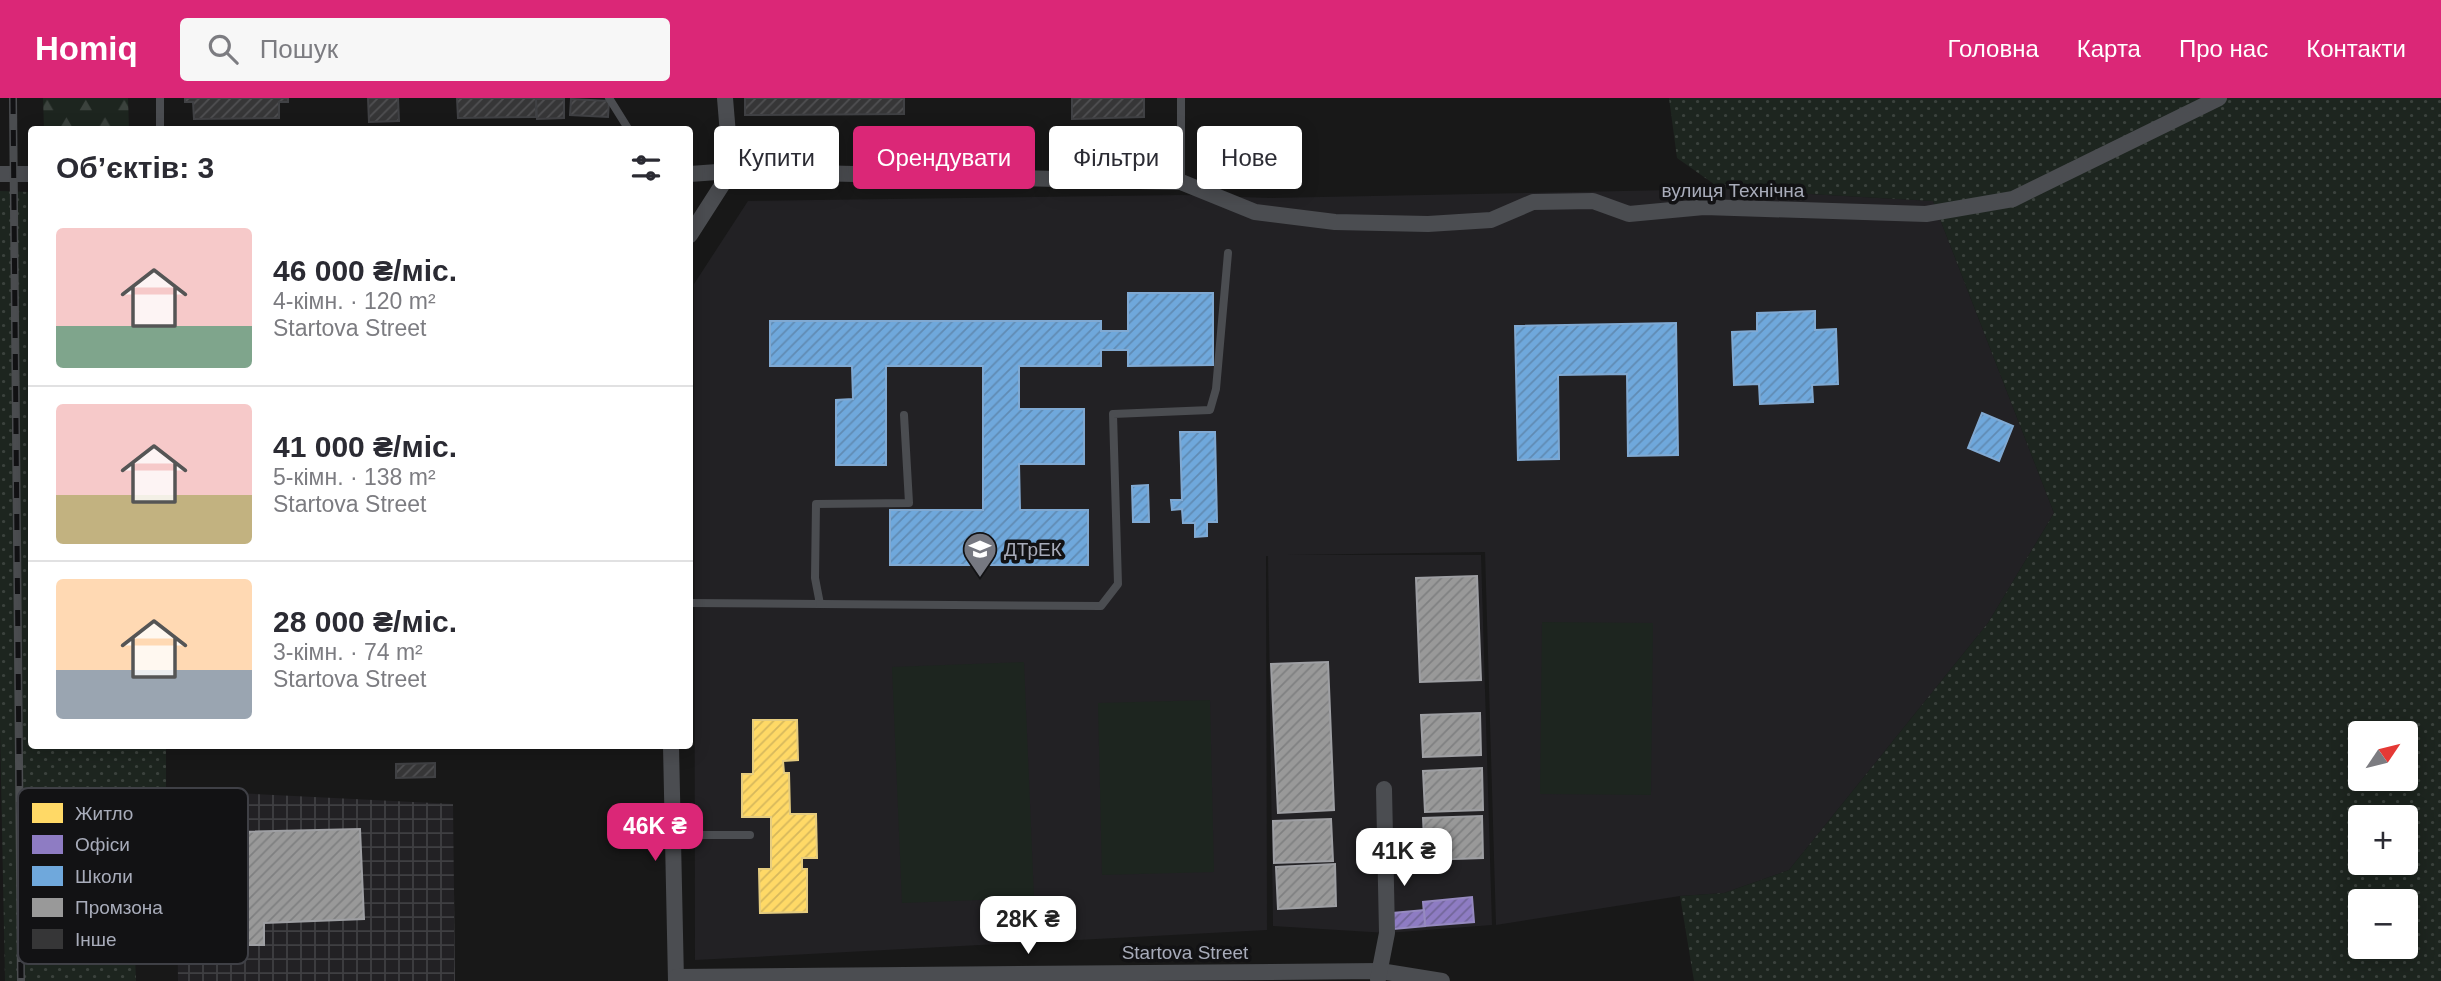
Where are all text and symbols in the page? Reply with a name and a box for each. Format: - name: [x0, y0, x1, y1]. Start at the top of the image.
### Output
- search box: [180, 18, 670, 81]
- text: Homiq: [35, 30, 138, 67]
- icon: search: [204, 30, 242, 68]
- text: Пошук: [260, 34, 338, 64]
- text: Головна: [1948, 35, 2039, 62]
- text: Карта: [2077, 35, 2141, 62]
- text: Про нас: [2179, 35, 2268, 62]
- text: Контакти: [2306, 35, 2406, 62]
- chip: Купити: [714, 126, 839, 189]
- chip: Орендувати: [853, 126, 1035, 189]
- chip: Фільтри: [1049, 126, 1183, 189]
- chip: Нове: [1197, 126, 1302, 189]
- icon: filters: [627, 149, 665, 187]
- text: Об’єктів: 3: [56, 151, 214, 184]
- street label: вулиця Технічна: [1662, 180, 1805, 201]
- text: 46 000 ₴/міс.: [273, 254, 457, 287]
- icon: home: [112, 256, 196, 340]
- text: 4-кімн. · 120 m²: [273, 288, 436, 314]
- text: Startova Street: [273, 315, 426, 341]
- text: 41 000 ₴/міс.: [273, 430, 457, 463]
- icon: home: [112, 432, 196, 516]
- text: 5-кімн. · 138 m²: [273, 464, 436, 490]
- text: Startova Street: [273, 491, 426, 517]
- school or university icon: ДТрЕК: [961, 530, 999, 579]
- place label: ДТрЕК: [1004, 539, 1062, 560]
- text: 28 000 ₴/міс.: [273, 605, 457, 638]
- icon: home: [112, 607, 196, 691]
- text: 3-кімн. · 74 m²: [273, 639, 423, 665]
- text: Startova Street: [273, 666, 426, 692]
- north arrow: [2348, 721, 2418, 791]
- map controls: [2348, 721, 2418, 959]
- legend: [18, 788, 248, 964]
- text: Житло: [75, 803, 133, 824]
- pin: 46K ₴: [606, 804, 704, 863]
- button: +: [2348, 805, 2418, 875]
- text: 46K ₴: [623, 813, 687, 839]
- pin: 41K ₴: [1355, 828, 1453, 888]
- text: Офіси: [75, 834, 130, 855]
- text: 41K ₴: [1372, 838, 1436, 864]
- text: Школи: [75, 866, 133, 887]
- button: −: [2348, 889, 2418, 959]
- pin: 28K ₴: [979, 896, 1077, 956]
- text: Промзона: [75, 897, 163, 918]
- text: 28K ₴: [996, 906, 1060, 932]
- text: Інше: [75, 929, 117, 950]
- street label: Startova Street: [1122, 942, 1249, 963]

